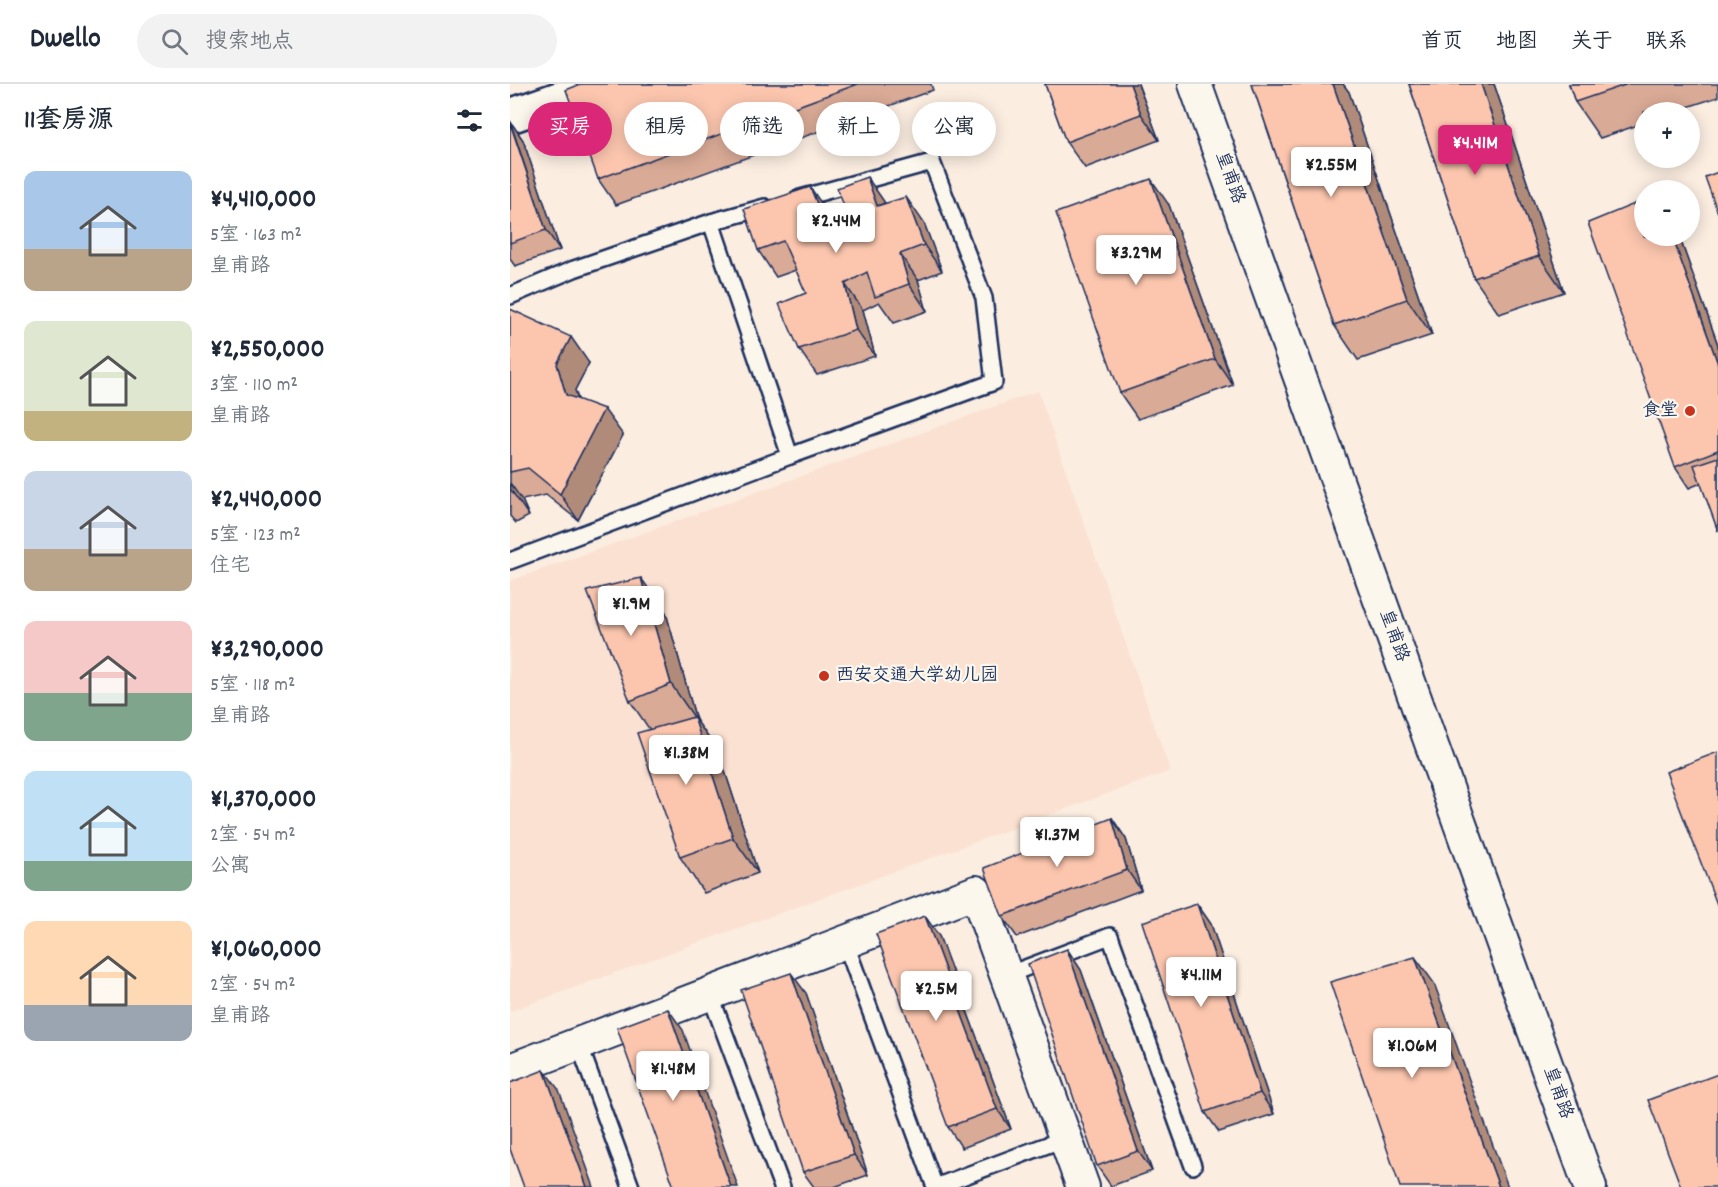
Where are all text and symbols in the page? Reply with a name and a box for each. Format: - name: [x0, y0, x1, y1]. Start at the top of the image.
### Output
- search box: [137, 14, 557, 68]
- text: Dwello: [30, 21, 101, 61]
- icon: search: [158, 25, 191, 58]
- text: 搜索地点: [206, 27, 294, 58]
- text: 首页: [1421, 28, 1463, 58]
- text: 地图: [1496, 28, 1538, 58]
- text: 关于: [1571, 28, 1613, 58]
- text: 联系: [1646, 28, 1688, 58]
- chip: 买房: [528, 102, 612, 156]
- chip: 租房: [624, 102, 708, 156]
- chip: 筛选: [720, 102, 804, 156]
- chip: 新上: [816, 102, 900, 156]
- chip: 公寓: [912, 102, 996, 156]
- map controls: [1634, 102, 1700, 246]
- button: +: [1634, 102, 1700, 168]
- text: 11套房源: [24, 103, 113, 140]
- icon: filters: [453, 104, 486, 137]
- pin: ¥4.41M: [1426, 125, 1524, 176]
- text: ¥4.41M: [1452, 130, 1498, 158]
- pin: ¥2.55M: [1282, 147, 1380, 198]
- street label: 皇甫路: [1208, 148, 1250, 208]
- text: ¥2.55M: [1305, 152, 1357, 180]
- button: −: [1634, 180, 1700, 246]
- text: ¥4,410,000: [210, 182, 316, 219]
- icon: home: [72, 195, 144, 267]
- pin: ¥2.44M: [787, 203, 885, 254]
- text: ¥2.44M: [811, 208, 861, 236]
- text: 5室 · 163 m²: [210, 222, 302, 250]
- pin: ¥3.29M: [1087, 235, 1185, 286]
- text: ¥3.29M: [1110, 240, 1162, 268]
- text: 皇甫路: [210, 253, 270, 281]
- text: ¥2,550,000: [210, 332, 325, 369]
- icon: home: [72, 345, 144, 417]
- text: 3室 · 110 m²: [210, 372, 298, 400]
- place label: 食堂: [1642, 399, 1678, 424]
- text: 皇甫路: [210, 403, 270, 431]
- marker: 食堂: [1683, 404, 1697, 418]
- text: ¥2,440,000: [210, 482, 322, 519]
- icon: home: [72, 495, 144, 567]
- text: 5室 · 123 m²: [210, 522, 301, 550]
- text: 住宅: [210, 553, 250, 581]
- pin: ¥1.9M: [589, 586, 673, 637]
- text: ¥1.9M: [612, 591, 650, 619]
- street label: 皇甫路: [1372, 606, 1414, 666]
- text: ¥3,290,000: [210, 632, 324, 669]
- icon: home: [72, 645, 144, 717]
- place label: 西安交通大学幼儿园: [836, 664, 998, 689]
- marker: 西安交通大学幼儿园: [817, 669, 831, 683]
- text: 5室 · 118 m²: [210, 672, 295, 700]
- text: 皇甫路: [210, 703, 270, 731]
- pin: ¥1.38M: [637, 735, 735, 786]
- text: ¥1.38M: [663, 740, 709, 768]
- text: ¥1,370,000: [210, 782, 316, 819]
- icon: home: [72, 795, 144, 867]
- pin: ¥1.37M: [1008, 817, 1106, 868]
- text: 2室 · 54 m²: [210, 822, 296, 850]
- text: ¥1.37M: [1034, 822, 1080, 850]
- text: 公寓: [210, 853, 250, 881]
- text: ¥1,060,000: [210, 932, 322, 969]
- icon: home: [72, 945, 144, 1017]
- pin: ¥4.11M: [1152, 957, 1250, 1008]
- text: ¥4.11M: [1180, 962, 1222, 990]
- pin: ¥2.5M: [894, 971, 978, 1022]
- text: 2室 · 54 m²: [210, 972, 296, 1000]
- text: ¥2.5M: [915, 976, 957, 1004]
- text: 皇甫路: [210, 1003, 270, 1031]
- pin: ¥1.06M: [1363, 1028, 1461, 1079]
- text: ¥1.06M: [1387, 1033, 1437, 1061]
- pin: ¥1.48M: [624, 1051, 722, 1102]
- text: ¥1.48M: [650, 1056, 696, 1084]
- street label: 皇甫路: [1536, 1063, 1578, 1123]

